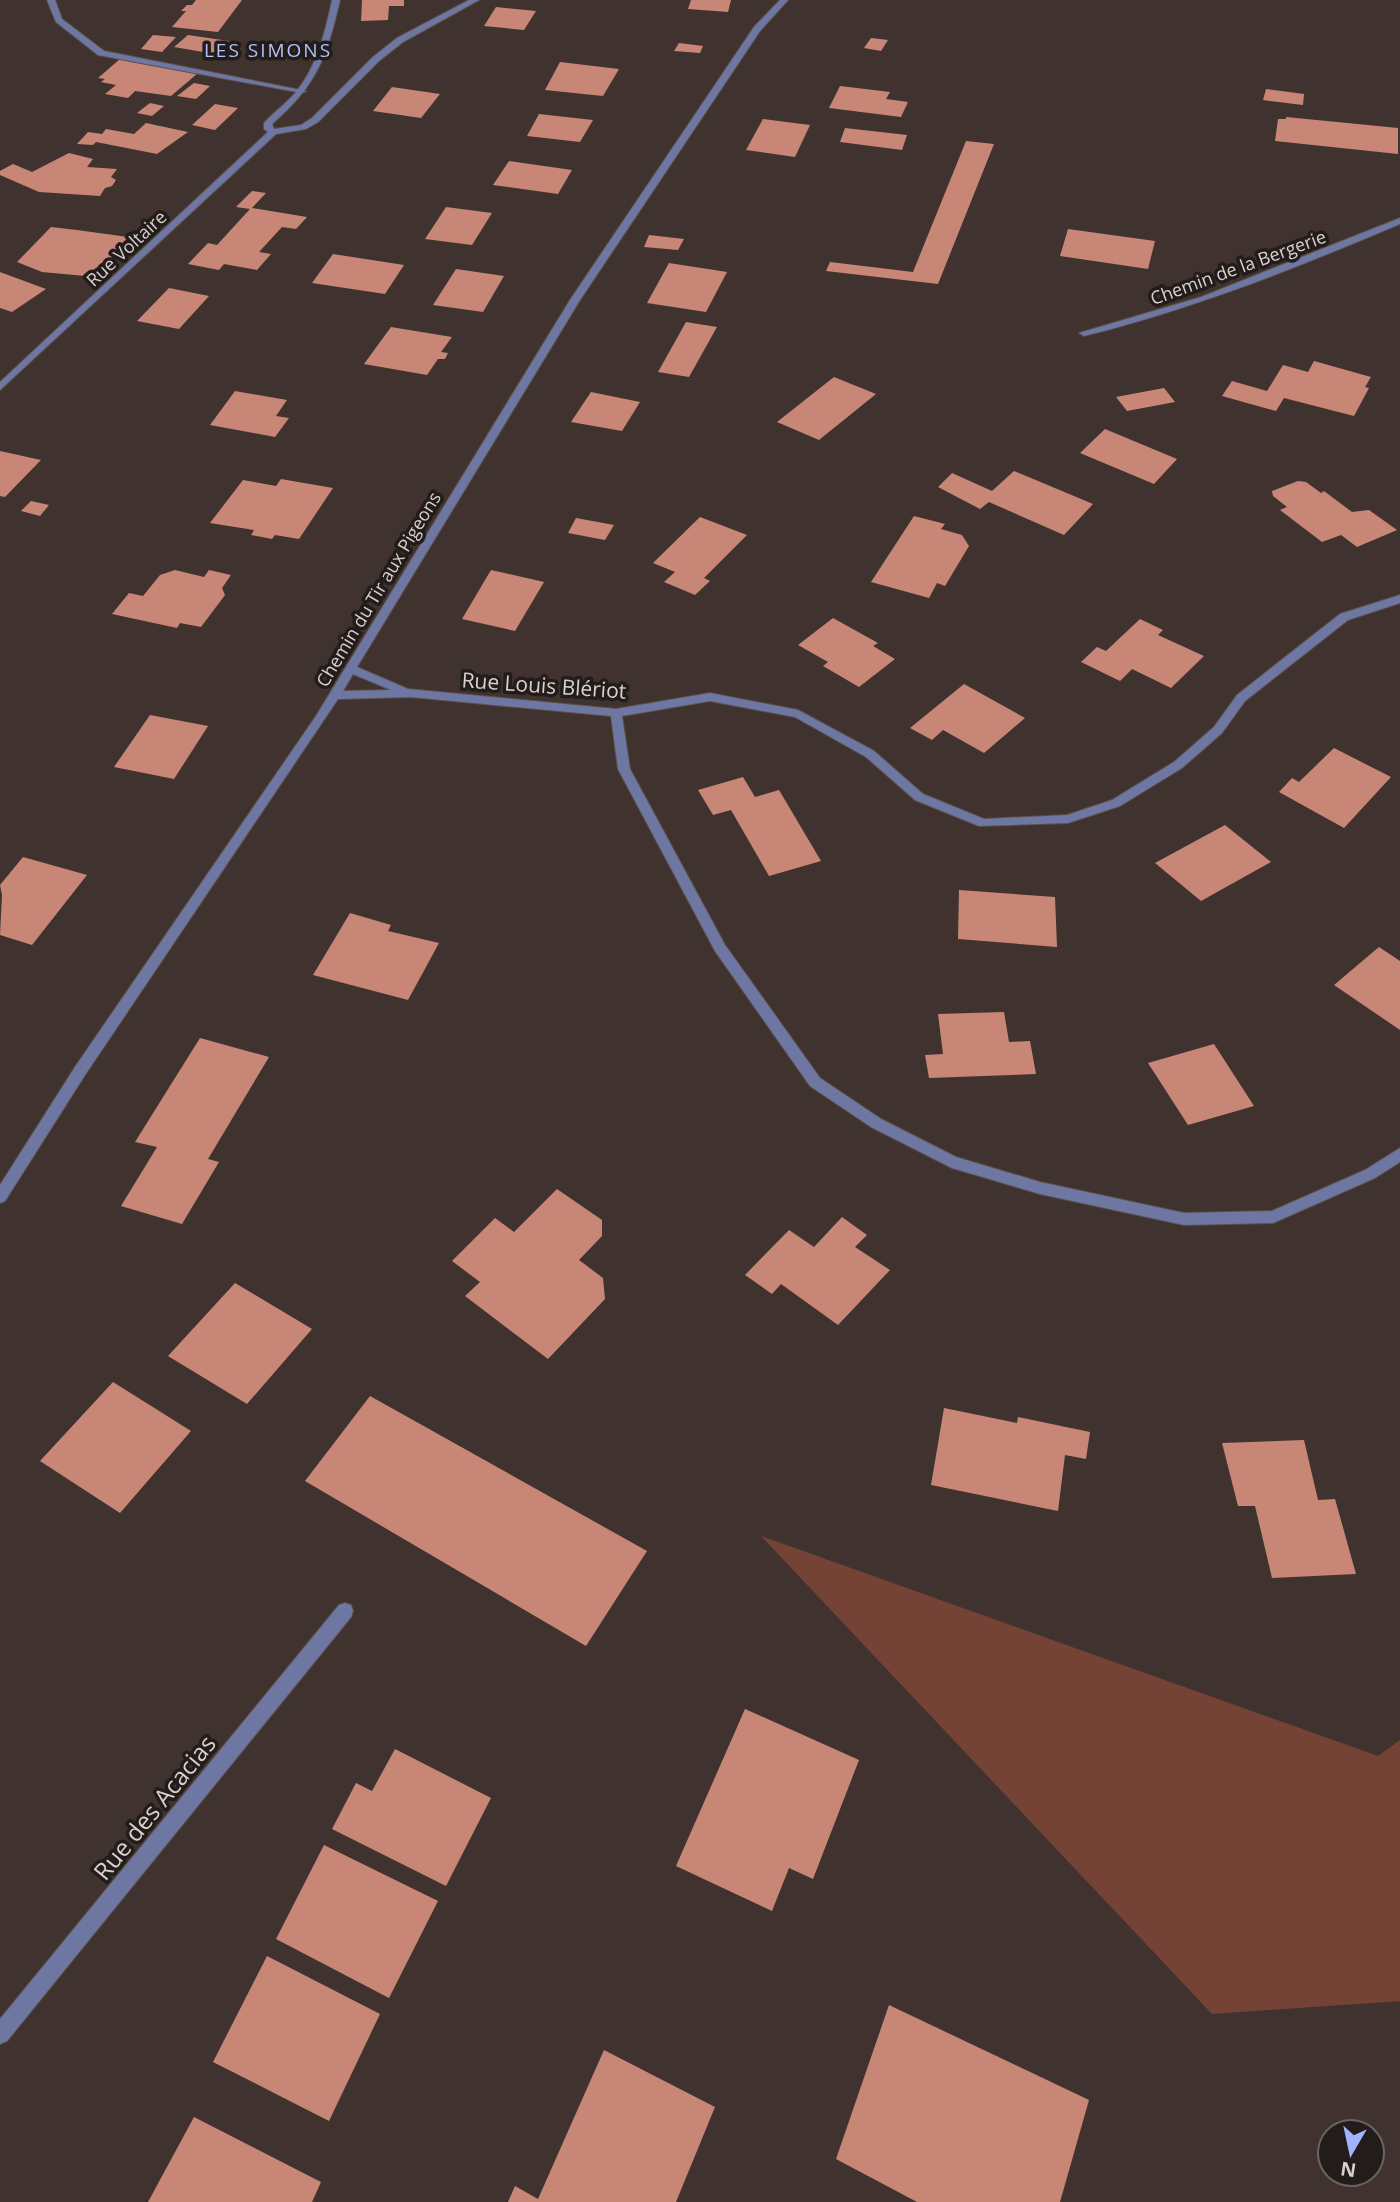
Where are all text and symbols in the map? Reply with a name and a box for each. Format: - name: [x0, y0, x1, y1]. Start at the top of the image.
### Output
- district label: LES SIMONS: [204, 37, 332, 63]
- street label: Rue Voltaire: [81, 205, 171, 291]
- street label: Chemin de la Bergerie: [1147, 224, 1329, 310]
- street label: Chemin du Tir aux Pigeons: [310, 487, 446, 691]
- street label: Rue Louis Blériot: [461, 665, 627, 705]
- street label: Rue des Acacias: [85, 1728, 223, 1886]
- north arrow: [1316, 2118, 1386, 2188]
- text: N: [1339, 2156, 1358, 2184]

